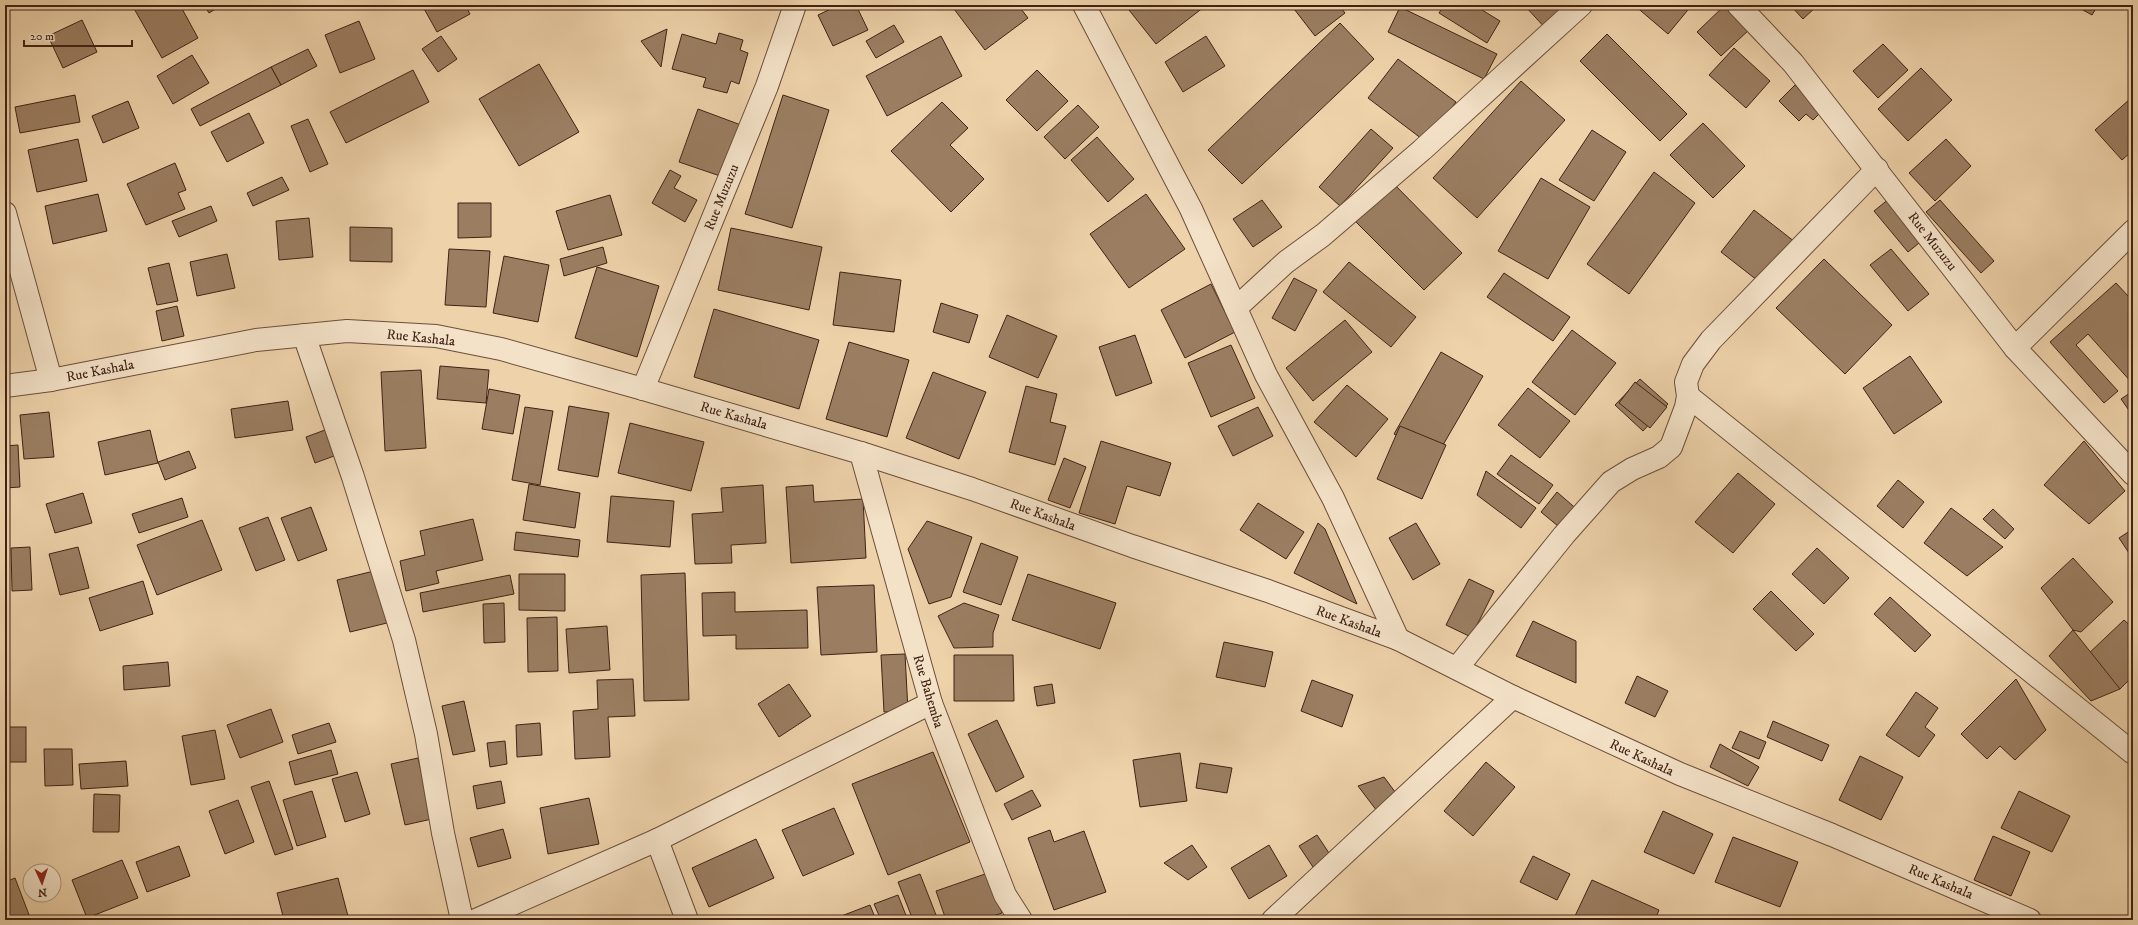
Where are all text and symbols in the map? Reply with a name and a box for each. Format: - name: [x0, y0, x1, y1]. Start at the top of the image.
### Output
- scale bar: [24, 22, 132, 48]
- text: 20 m: [30, 29, 54, 44]
- street label: Rue Muzuzu: [700, 161, 743, 233]
- street label: Rue Muzuzu: [1904, 209, 1961, 275]
- street label: Rue Kashala: [386, 325, 456, 351]
- street label: Rue Kashala: [65, 356, 136, 386]
- street label: Rue Kashala: [698, 398, 769, 434]
- street label: Rue Kashala: [1007, 495, 1078, 535]
- street label: Rue Kashala: [1313, 602, 1384, 642]
- street label: Rue Bahemba: [908, 652, 948, 730]
- street label: Rue Kashala: [1607, 735, 1677, 781]
- street label: Rue Kashala: [1905, 860, 1976, 904]
- north arrow: [22, 863, 62, 903]
- text: N: [38, 885, 47, 899]

